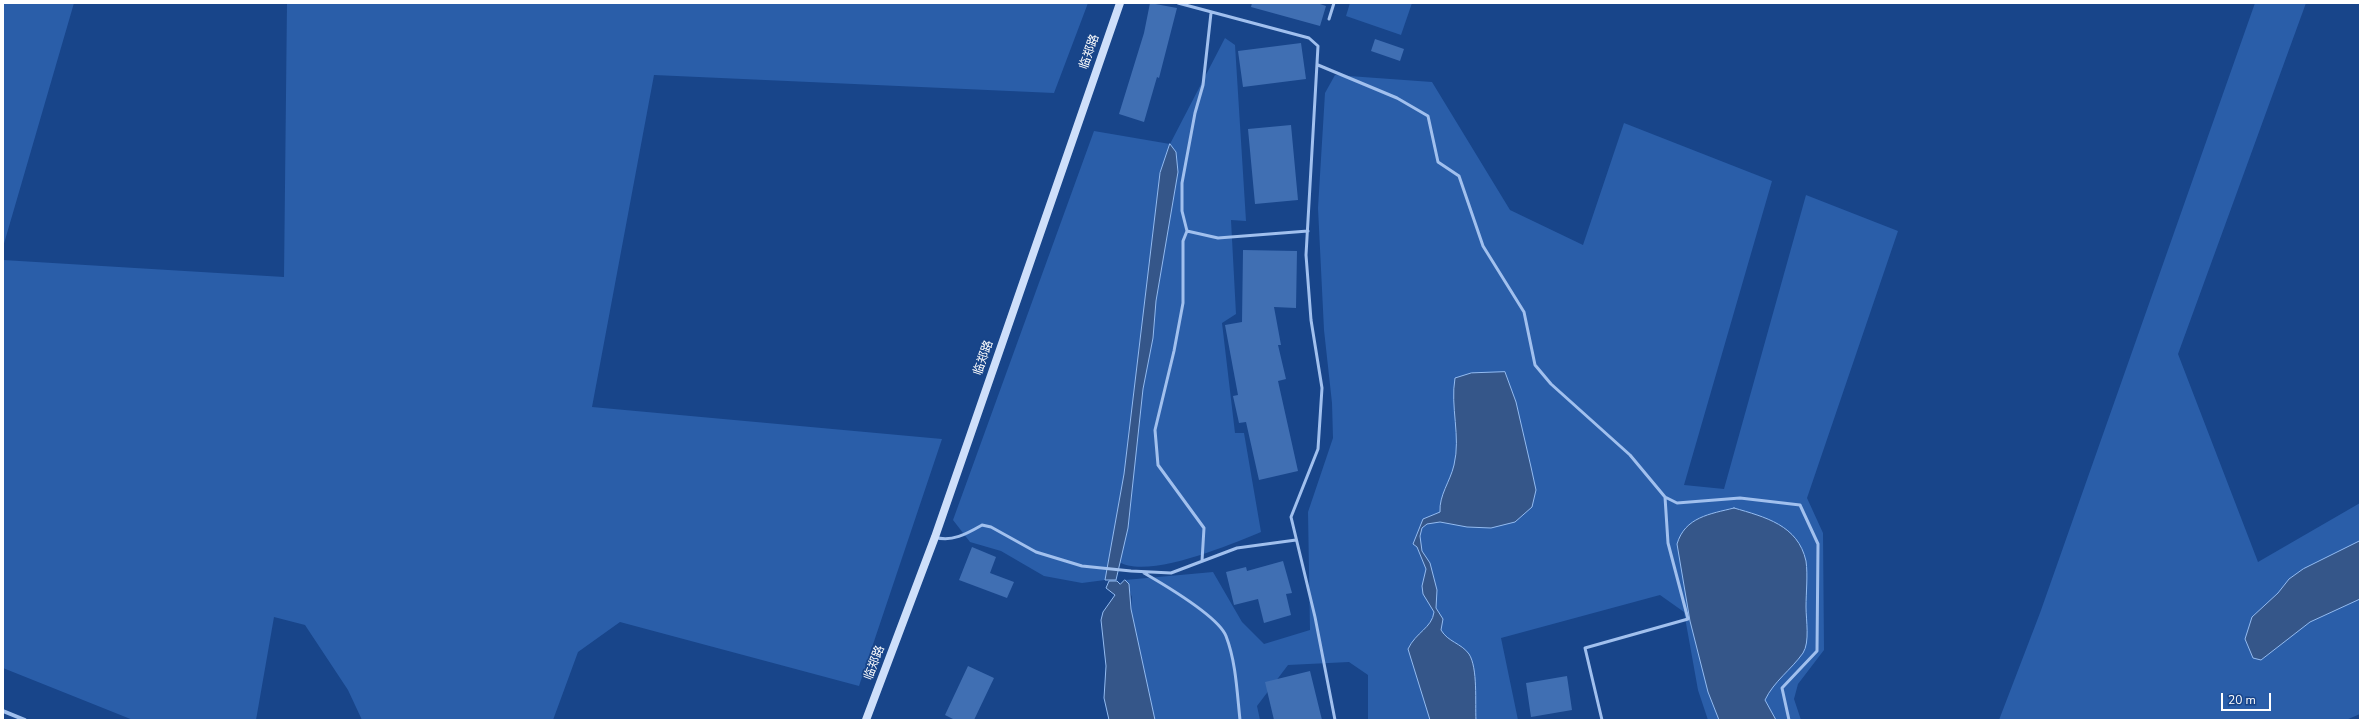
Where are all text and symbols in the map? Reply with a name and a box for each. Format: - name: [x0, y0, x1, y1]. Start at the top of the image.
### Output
- street label: 临郑路: [1077, 33, 1103, 71]
- street label: 临郑路: [971, 339, 997, 377]
- street label: 临郑路: [862, 644, 888, 682]
- scale bar: [2223, 685, 2273, 711]
- text: 20 m: [2228, 692, 2256, 708]

